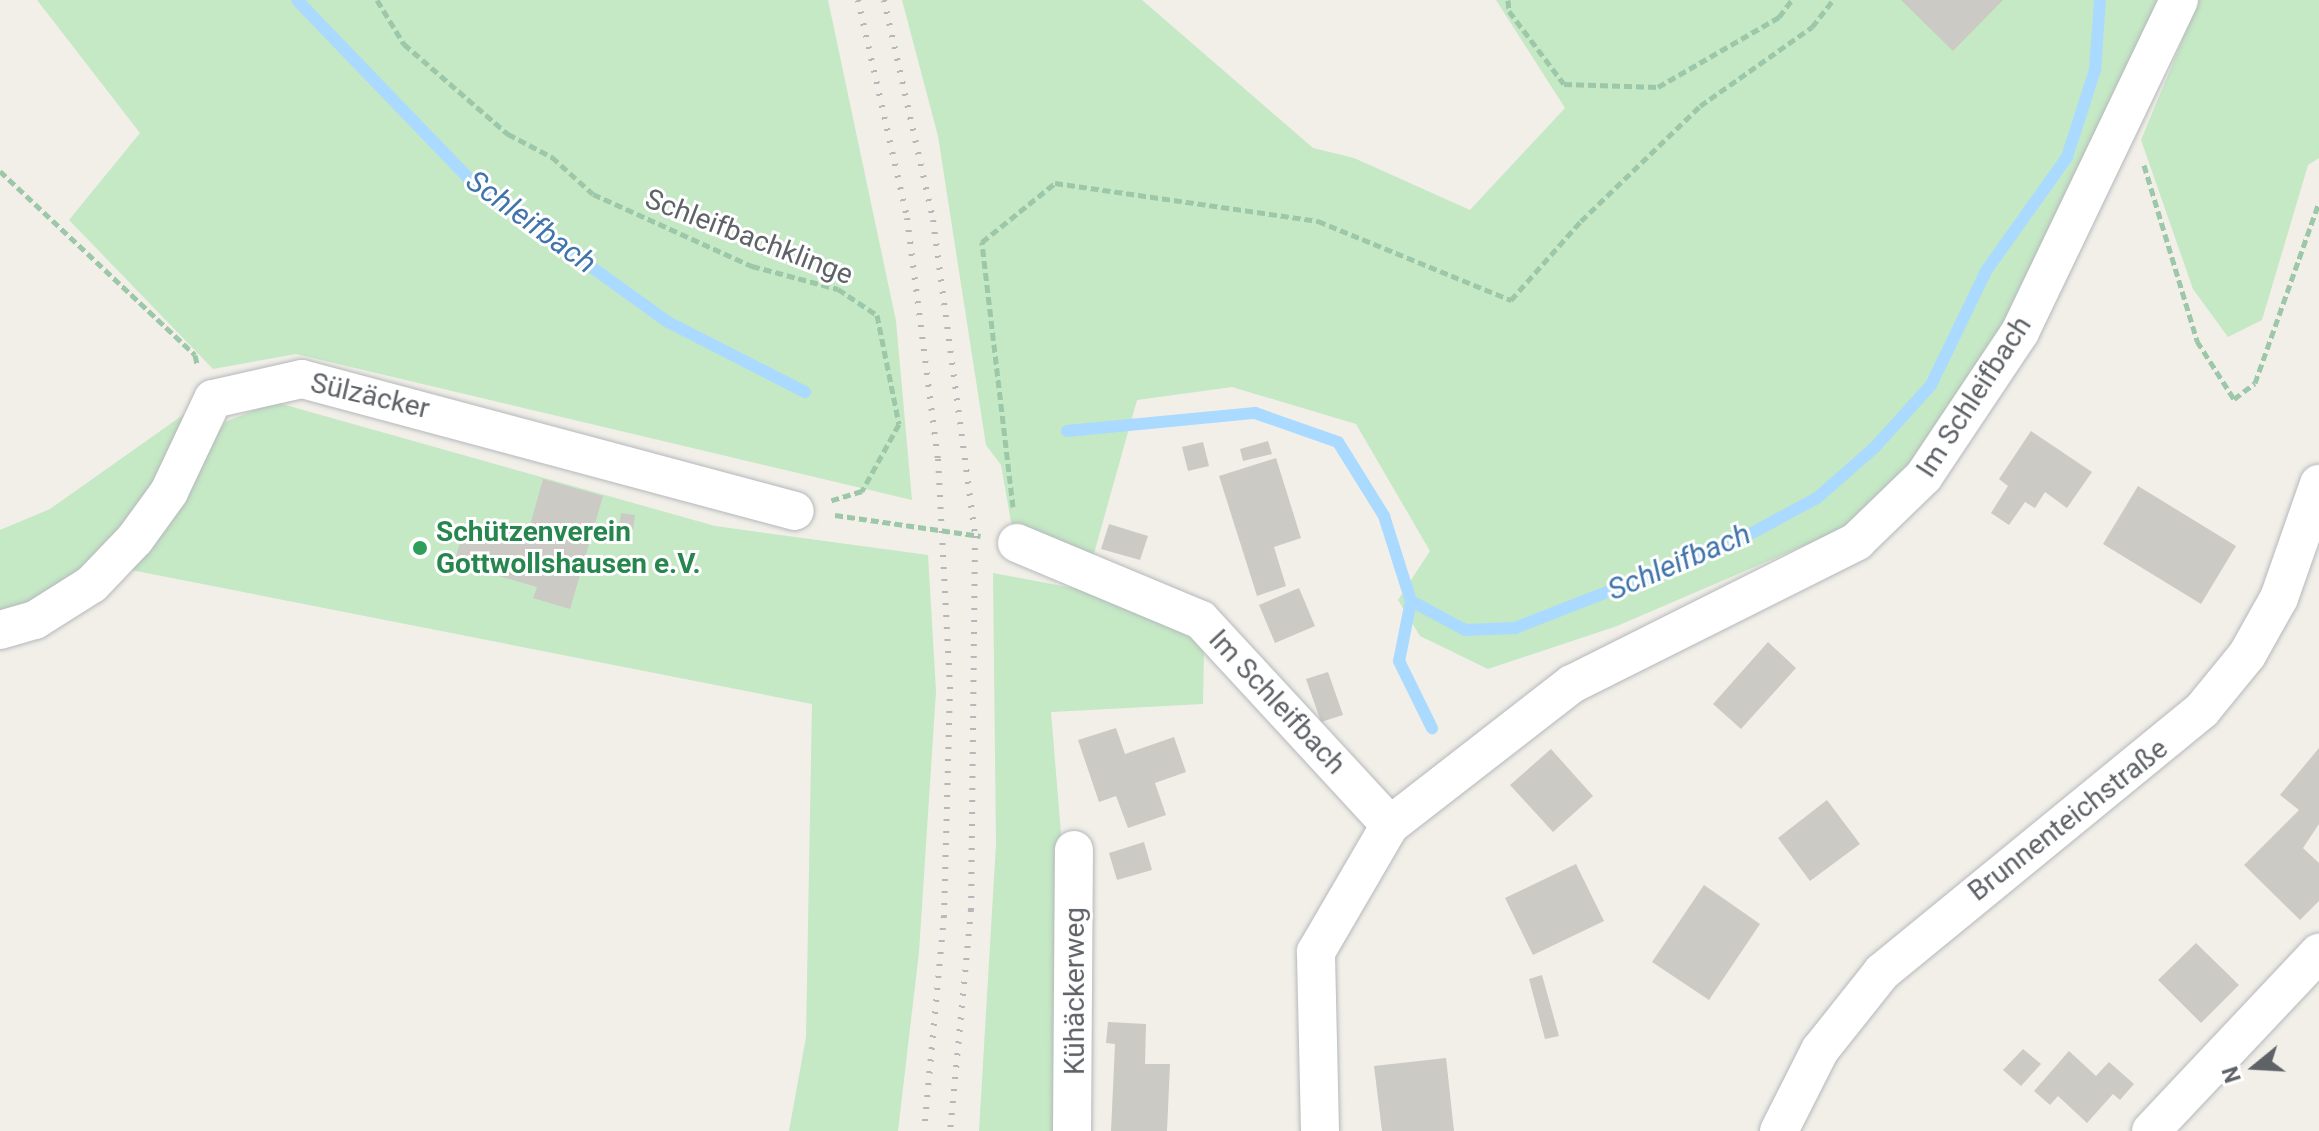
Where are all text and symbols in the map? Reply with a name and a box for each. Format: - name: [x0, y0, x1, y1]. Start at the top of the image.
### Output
- water label: Schleifbach: [459, 163, 603, 281]
- street label: Schleifbachklinge: [640, 182, 858, 292]
- street label: Im Schleifbach: [1910, 310, 2038, 484]
- street label: Sülzäcker: [307, 366, 433, 426]
- place label: Schützenverein Gottwollshausen e.V.: [436, 515, 701, 581]
- water label: Schleifbach: [1602, 516, 1756, 608]
- marker: Schützenverein Gottwollshausen e.V.: [411, 539, 429, 557]
- street label: Im Schleifbach: [1202, 623, 1352, 781]
- street label: Brunnenteichstraße: [1962, 732, 2174, 908]
- street label: Kühäckerweg: [1058, 907, 1092, 1075]
- north arrow: [2215, 1027, 2295, 1107]
- text: N: [2217, 1063, 2246, 1086]

